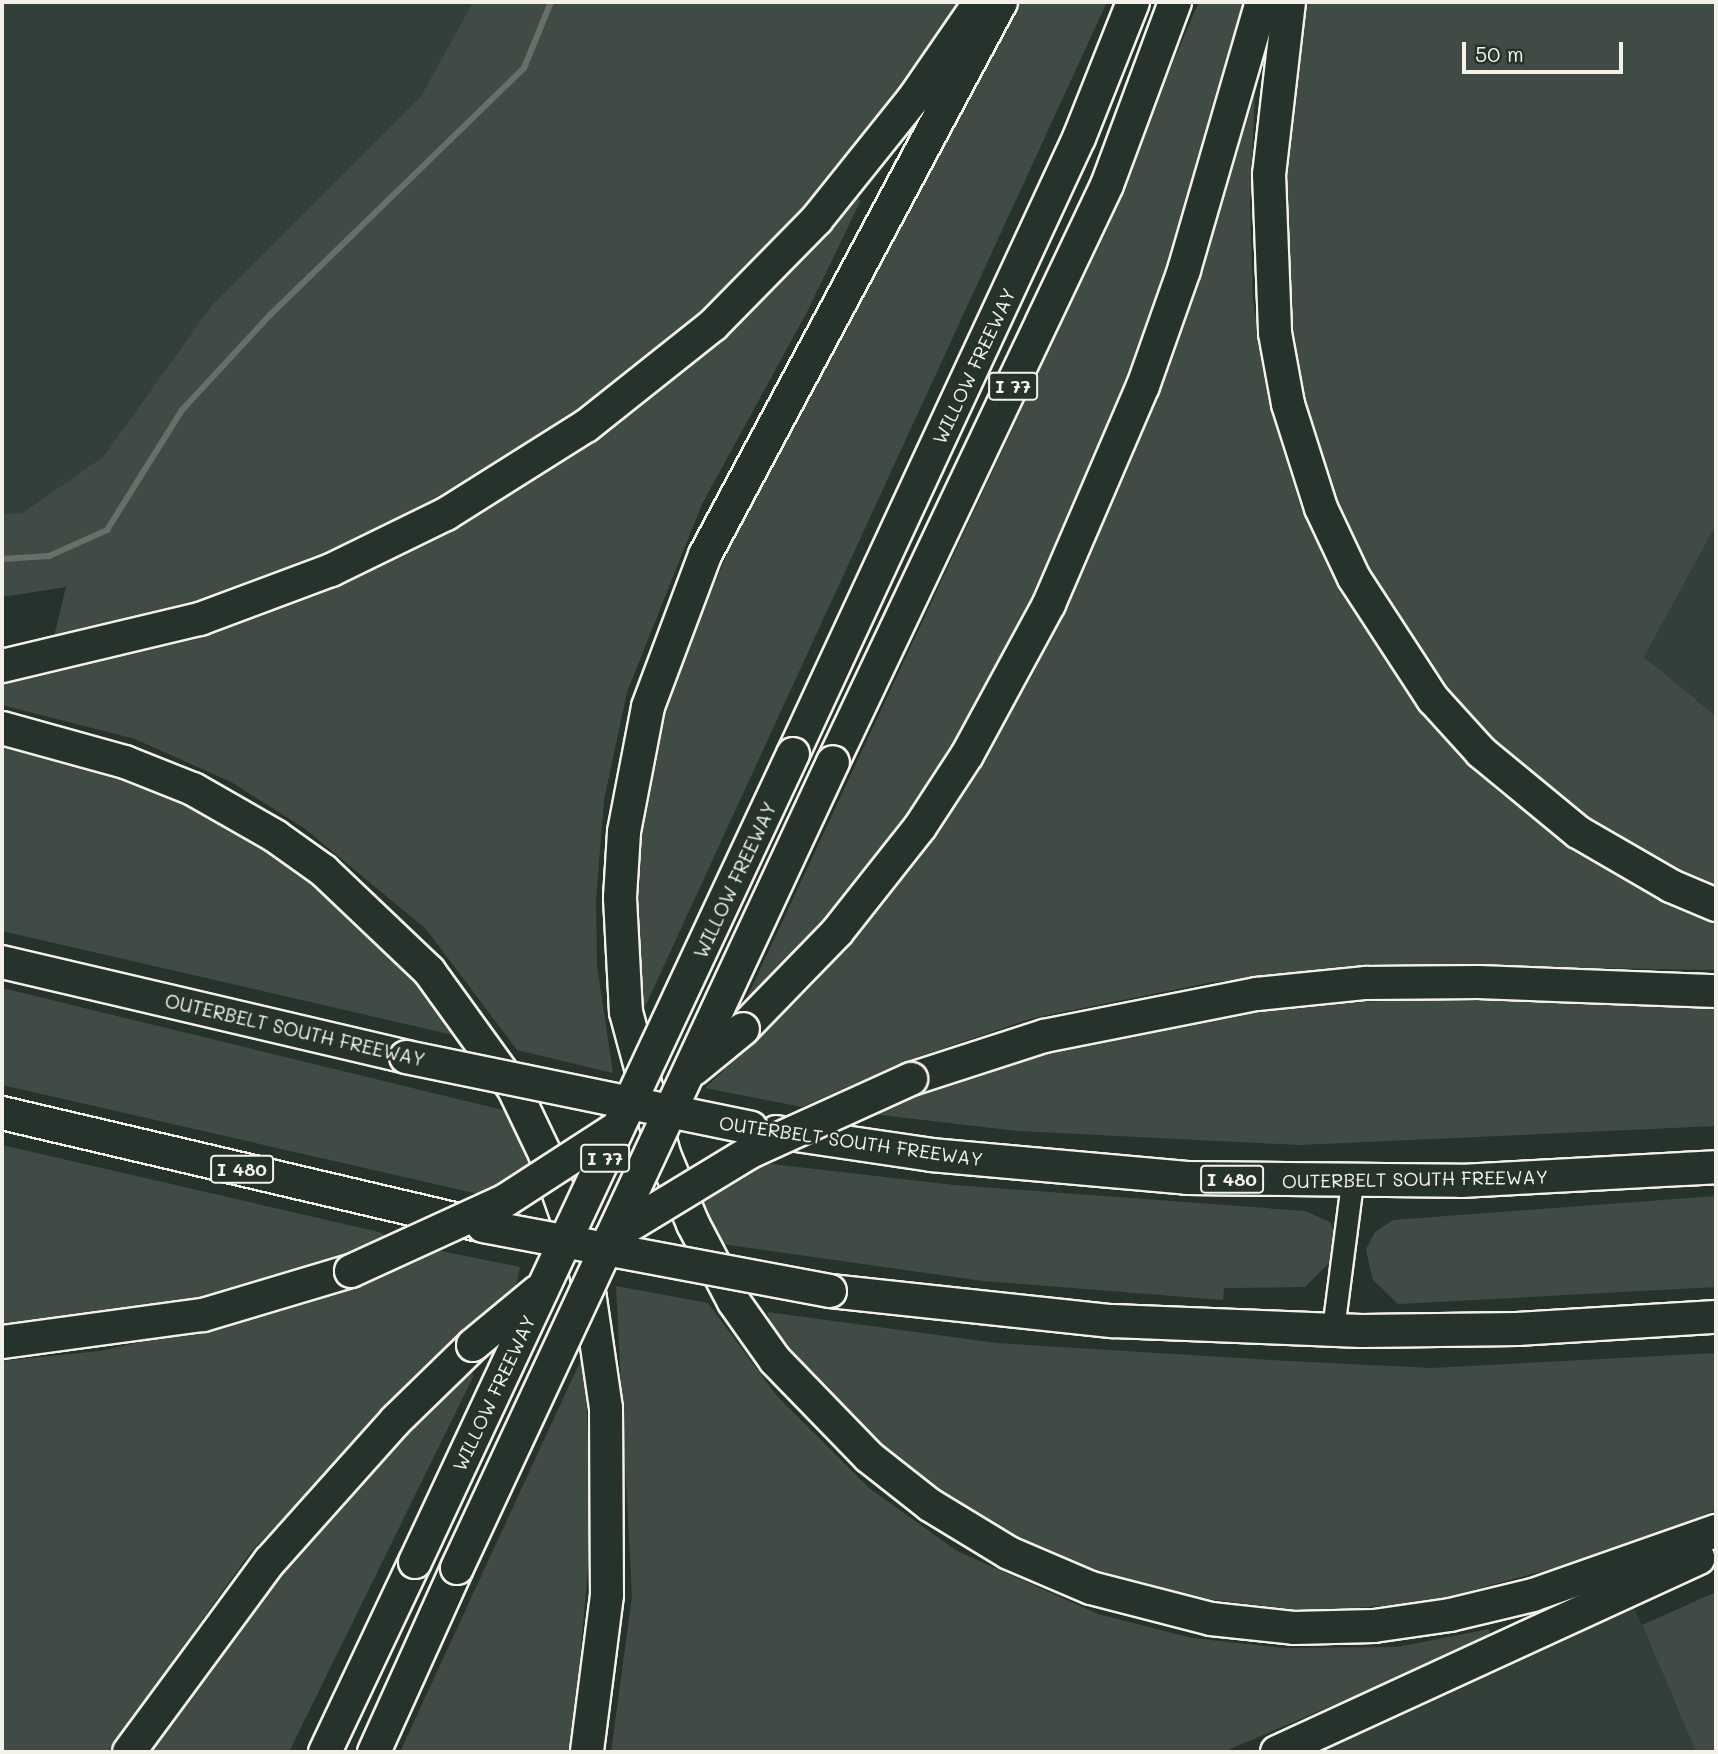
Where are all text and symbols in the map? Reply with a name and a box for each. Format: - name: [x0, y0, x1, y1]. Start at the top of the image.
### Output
- scale bar: [1466, 28, 1627, 72]
- text: 50 m: [1475, 40, 1524, 67]
- street label: WILLOW FREEWAY: [928, 284, 1020, 448]
- road number: I 77: [987, 372, 1039, 400]
- street label: WILLOW FREEWAY: [689, 798, 781, 962]
- street label: OUTERBELT SOUTH FREEWAY: [163, 989, 427, 1071]
- street label: OUTERBELT SOUTH FREEWAY: [718, 1111, 984, 1171]
- road number: I 77: [579, 1143, 631, 1172]
- road number: I 480: [209, 1154, 275, 1184]
- road number: I 480: [1199, 1164, 1265, 1194]
- street label: OUTERBELT SOUTH FREEWAY: [1282, 1165, 1548, 1193]
- street label: WILLOW FREEWAY: [448, 1311, 540, 1475]

